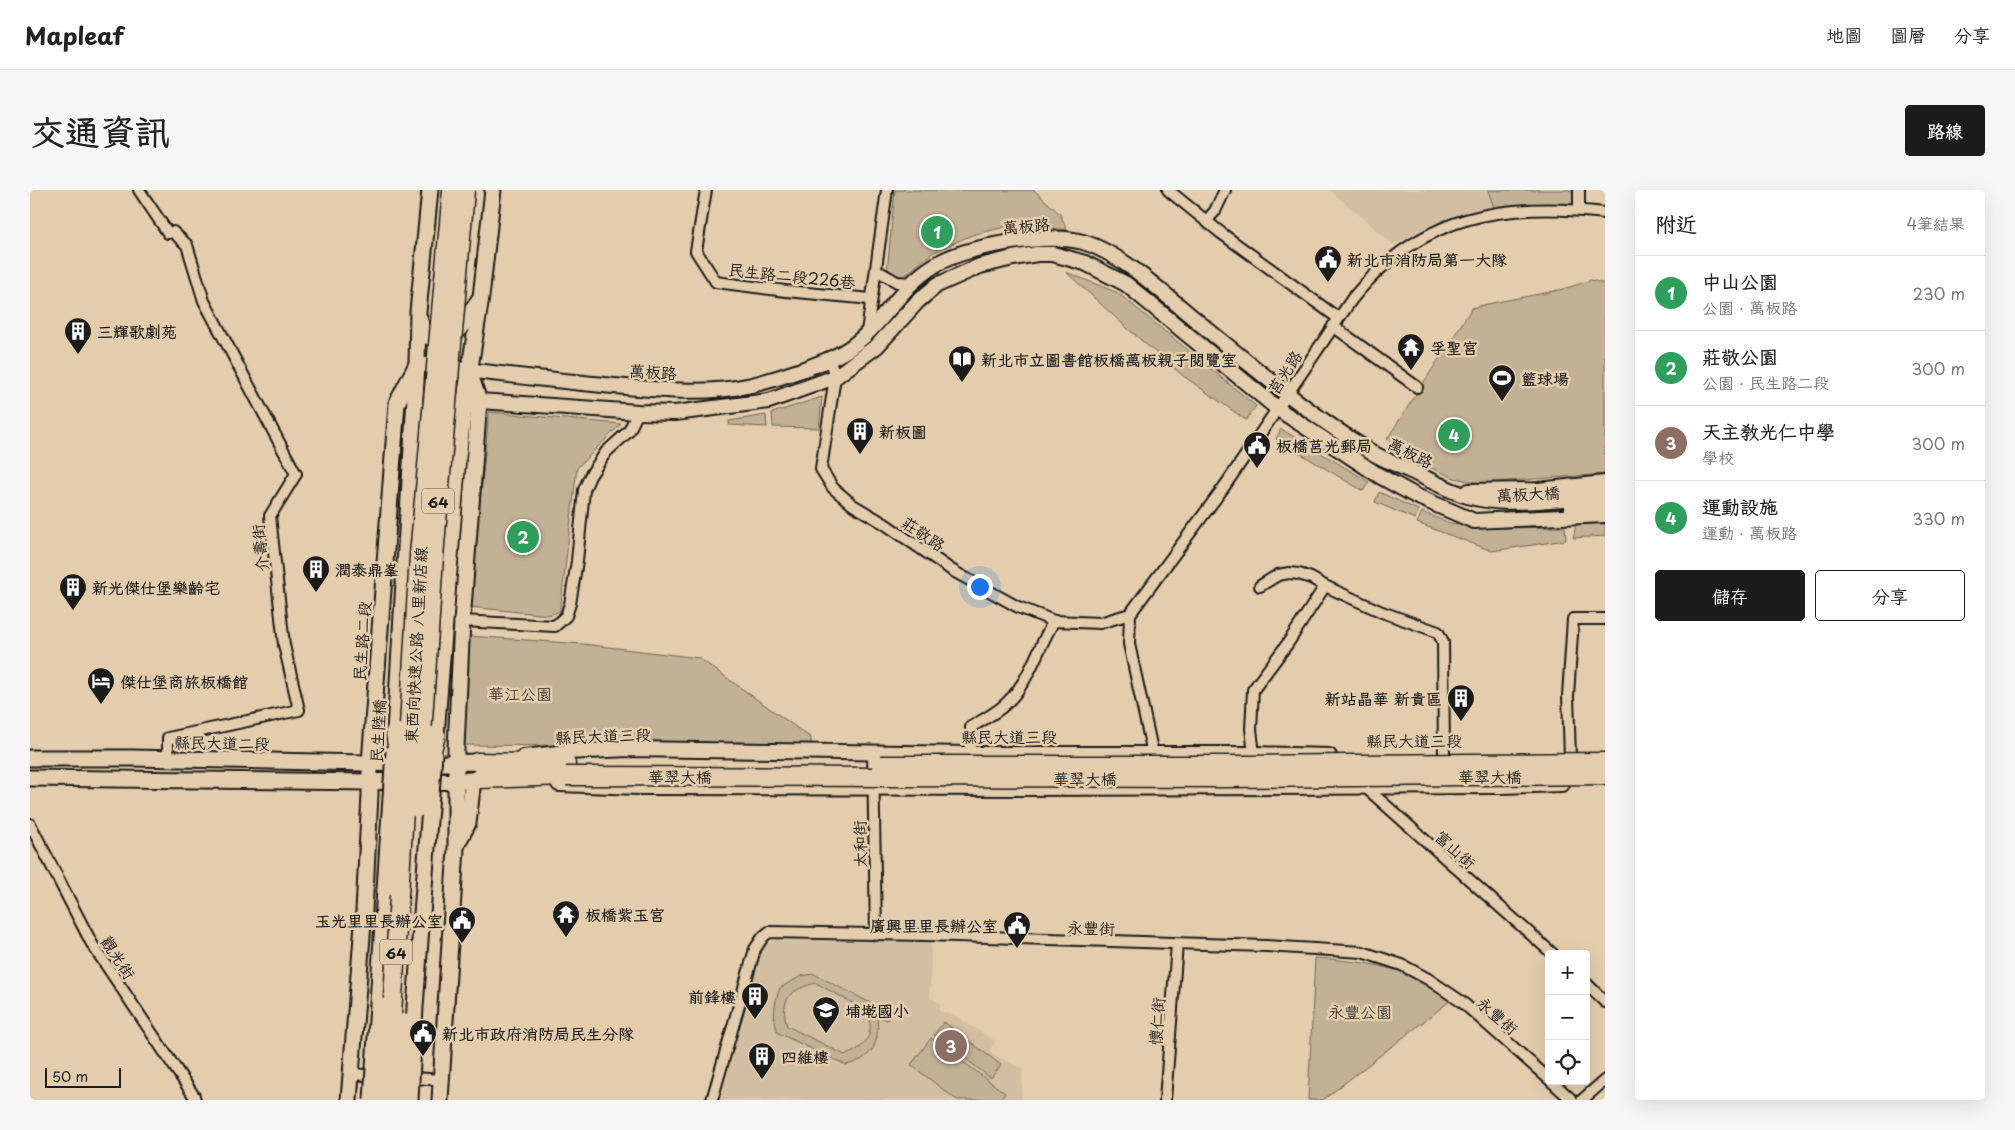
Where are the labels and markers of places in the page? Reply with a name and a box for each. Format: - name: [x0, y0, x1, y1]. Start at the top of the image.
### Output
- pin: 1: [921, 213, 953, 251]
- public building icon: 新北市消防局第一大隊: [1313, 244, 1343, 283]
- place label: 新北市消防局第一大隊: [1347, 247, 1507, 271]
- building icon: 三輝歌劇苑: [63, 316, 93, 355]
- place label: 三輝歌劇苑: [97, 319, 177, 343]
- temple icon: 孚聖宮: [1396, 332, 1426, 371]
- place label: 孚聖宮: [1430, 335, 1478, 359]
- library icon: 新北市立圖書館板橋萬板親子閱覽室: [947, 344, 977, 383]
- place label: 新北市立圖書館板橋萬板親子閱覽室: [981, 347, 1237, 371]
- sports icon: 籃球場: [1487, 363, 1517, 402]
- place label: 籃球場: [1521, 366, 1569, 390]
- building icon: 新板圖: [845, 416, 875, 455]
- pin: 4: [1438, 416, 1470, 454]
- place label: 新板圖: [879, 419, 927, 443]
- public building icon: 板橋莒光郵局: [1242, 430, 1272, 469]
- place label: 板橋莒光郵局: [1276, 433, 1372, 457]
- pin: 2: [507, 518, 539, 556]
- building icon: 潤泰鼎峯: [301, 554, 331, 593]
- place label: 潤泰鼎峯: [335, 557, 399, 581]
- building icon: 新光傑仕堡樂齡宅: [58, 572, 88, 611]
- place label: 新光傑仕堡樂齡宅: [92, 575, 220, 599]
- hotel icon: 傑仕堡商旅板橋館: [86, 666, 116, 705]
- place label: 傑仕堡商旅板橋館: [120, 669, 248, 693]
- building icon: 新站晶華 新貴區: [1446, 683, 1476, 722]
- place label: 新站晶華 新貴區: [1325, 686, 1442, 710]
- temple icon: 板橋紫玉宮: [551, 899, 581, 938]
- place label: 板橋紫玉宮: [585, 902, 665, 926]
- public building icon: 玉光里里長辦公室: [447, 905, 477, 944]
- place label: 玉光里里長辦公室: [315, 908, 443, 932]
- public building icon: 廣興里里長辦公室: [1002, 910, 1032, 949]
- place label: 廣興里里長辦公室: [870, 913, 998, 937]
- building icon: 前鋒樓: [740, 981, 770, 1020]
- place label: 前鋒樓: [688, 984, 736, 1008]
- school or university icon: 埔墘國小: [811, 995, 841, 1034]
- place label: 埔墘國小: [845, 998, 909, 1022]
- public building icon: 新北市政府消防局民生分隊: [408, 1018, 438, 1057]
- place label: 新北市政府消防局民生分隊: [442, 1021, 634, 1045]
- pin: 3: [935, 1027, 967, 1065]
- building icon: 四維樓: [747, 1041, 777, 1080]
- place label: 四維樓: [781, 1044, 829, 1068]

